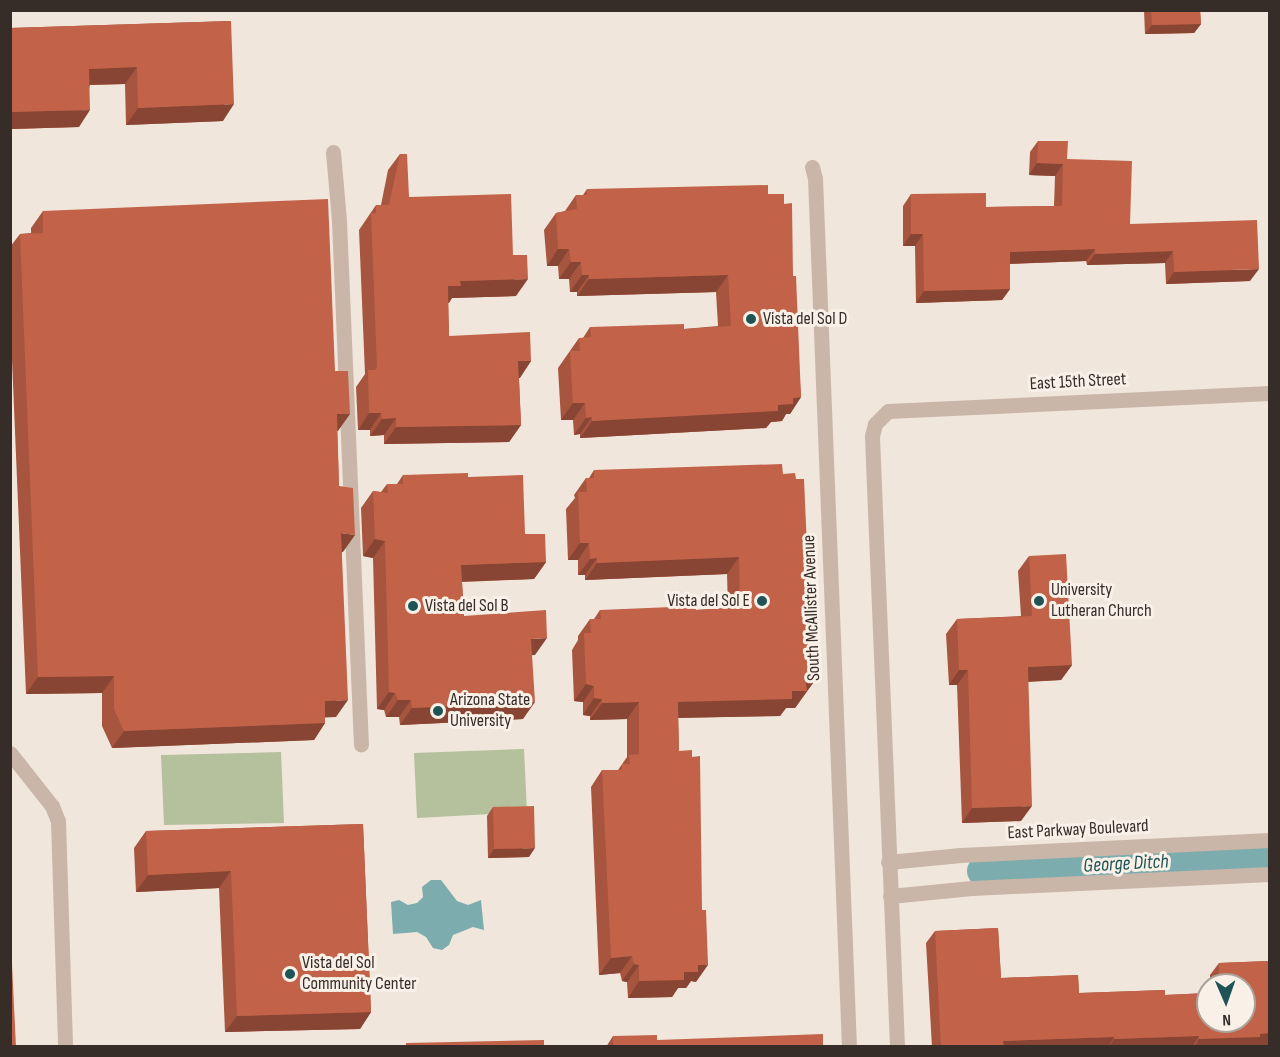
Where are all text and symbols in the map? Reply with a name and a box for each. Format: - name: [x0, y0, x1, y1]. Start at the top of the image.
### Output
- place label: Vista del Sol D: [763, 308, 847, 330]
- marker: Vista del Sol D: [744, 312, 758, 326]
- street label: East 15th Street: [1029, 369, 1127, 395]
- street label: South McAllister Avenue: [799, 535, 825, 681]
- place label: University Lutheran Church: [1051, 580, 1152, 622]
- place label: Vista del Sol E: [667, 590, 750, 612]
- marker: Vista del Sol E: [755, 594, 769, 608]
- marker: University Lutheran Church: [1032, 594, 1046, 608]
- place label: Vista del Sol B: [425, 595, 508, 617]
- marker: Vista del Sol B: [406, 599, 420, 613]
- place label: Arizona State University: [450, 690, 530, 732]
- marker: Arizona State University: [431, 704, 445, 718]
- street label: East Parkway Boulevard: [1007, 816, 1149, 844]
- water label: George Ditch: [1083, 850, 1169, 878]
- place label: Vista del Sol Community Center: [302, 953, 416, 996]
- marker: Vista del Sol Community Center: [283, 967, 297, 981]
- north arrow: [1196, 973, 1256, 1033]
- text: N: [1222, 1010, 1231, 1029]

